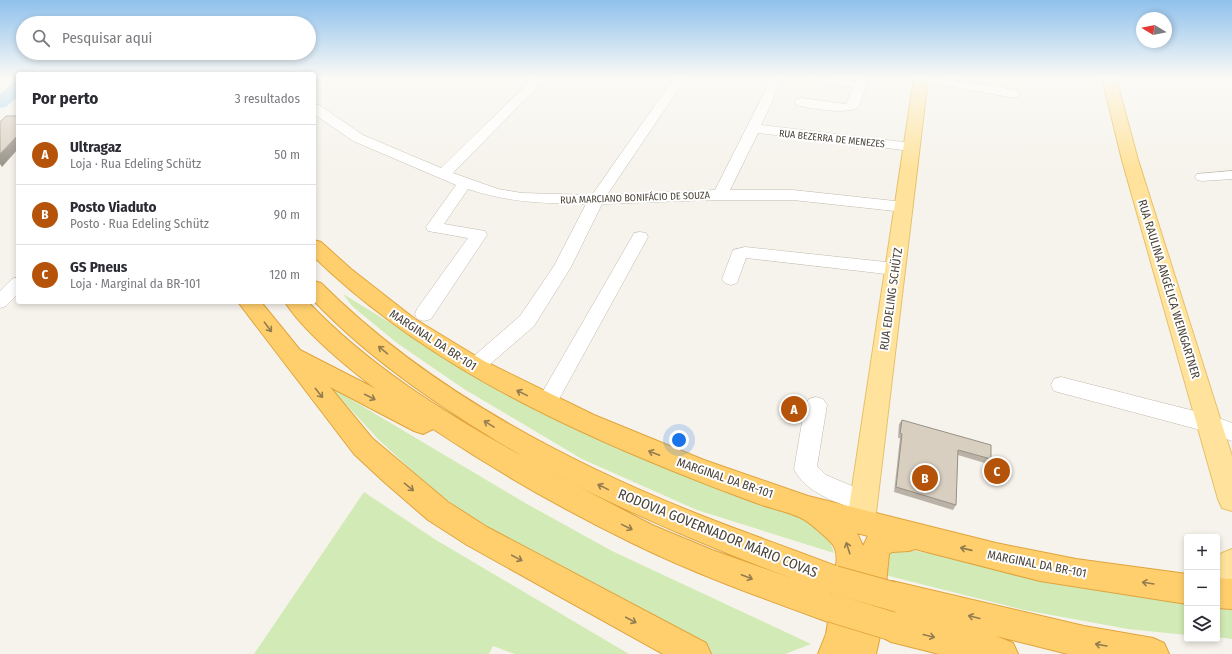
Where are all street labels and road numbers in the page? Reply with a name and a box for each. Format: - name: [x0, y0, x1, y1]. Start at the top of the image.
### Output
- street label: RUA BEZERRA DE MENEZES: [778, 127, 885, 151]
- street label: RUA MARCIANO BONIFÁCIO DE SOUZA: [560, 187, 711, 207]
- street label: RUA RAULINA ANGÉLICA WEINGARTNER: [1135, 197, 1204, 381]
- street label: RUA EDELING SCHÜTZ: [875, 246, 905, 351]
- street label: MARGINAL DA BR-101: [387, 307, 479, 373]
- street label: MARGINAL DA BR-101: [675, 455, 775, 501]
- street label: RODOVIA GOVERNADOR MÁRIO COVAS: [615, 485, 821, 581]
- street label: MARGINAL DA BR-101: [986, 548, 1088, 580]

